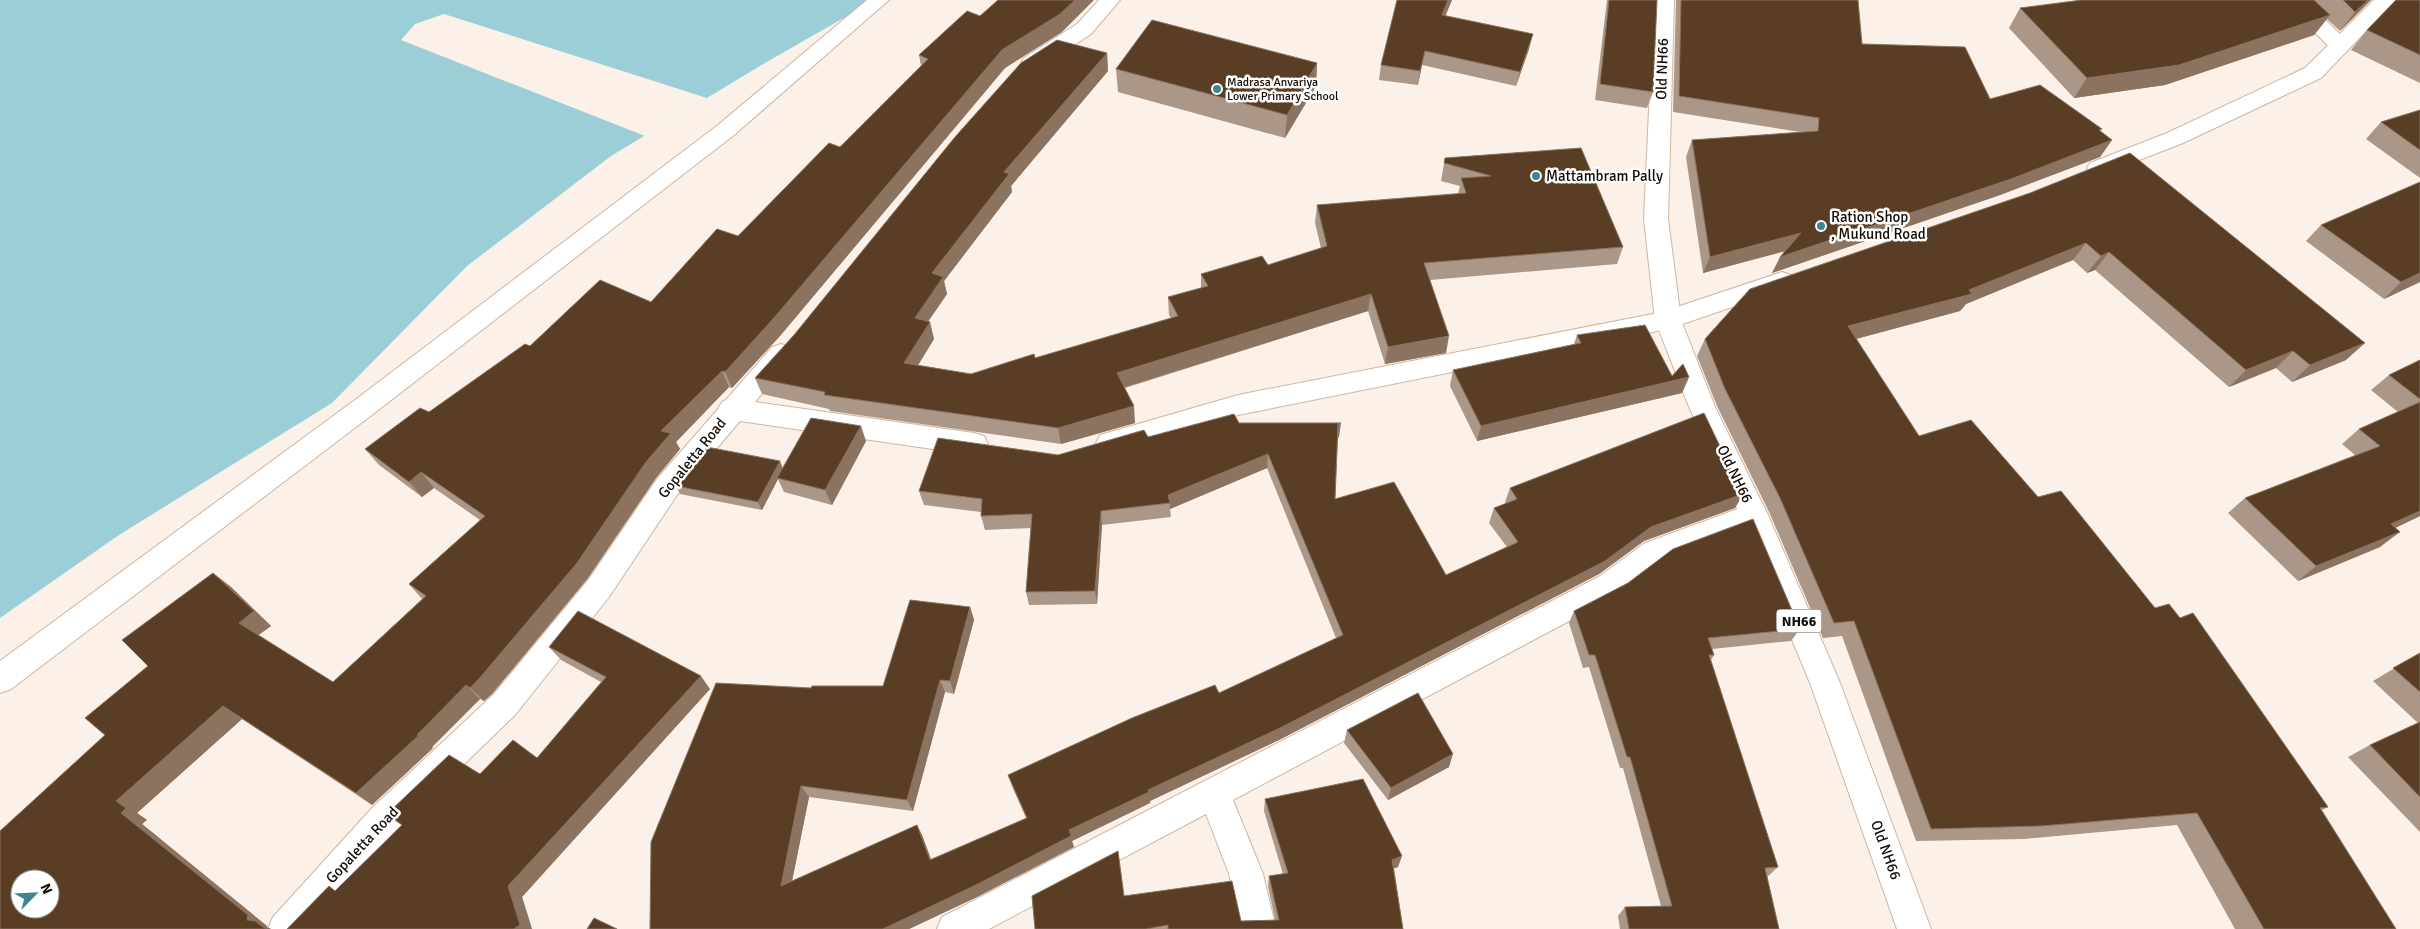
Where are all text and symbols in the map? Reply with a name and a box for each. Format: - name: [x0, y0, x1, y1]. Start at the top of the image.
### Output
- street label: Old NH66: [1652, 38, 1672, 100]
- place label: Madrasa Anvariya Lower Primary School: [1227, 75, 1339, 104]
- marker: Madrasa Anvariya Lower Primary School: [1211, 83, 1223, 95]
- place label: Mattambram Pally: [1546, 167, 1663, 185]
- marker: Mattambram Pally: [1530, 170, 1542, 182]
- place label: Ration Shop , Mukund Road: [1831, 208, 1926, 243]
- marker: Ration Shop , Mukund Road: [1815, 220, 1827, 232]
- street label: Gopaletta Road: [654, 414, 730, 502]
- street label: Old NH66: [1713, 442, 1757, 506]
- road number: NH66: [1776, 610, 1822, 632]
- street label: Gopaletta Road: [322, 803, 402, 887]
- street label: Old NH66: [1867, 818, 1905, 882]
- north arrow: [10, 869, 60, 919]
- text: N: [37, 881, 56, 897]

